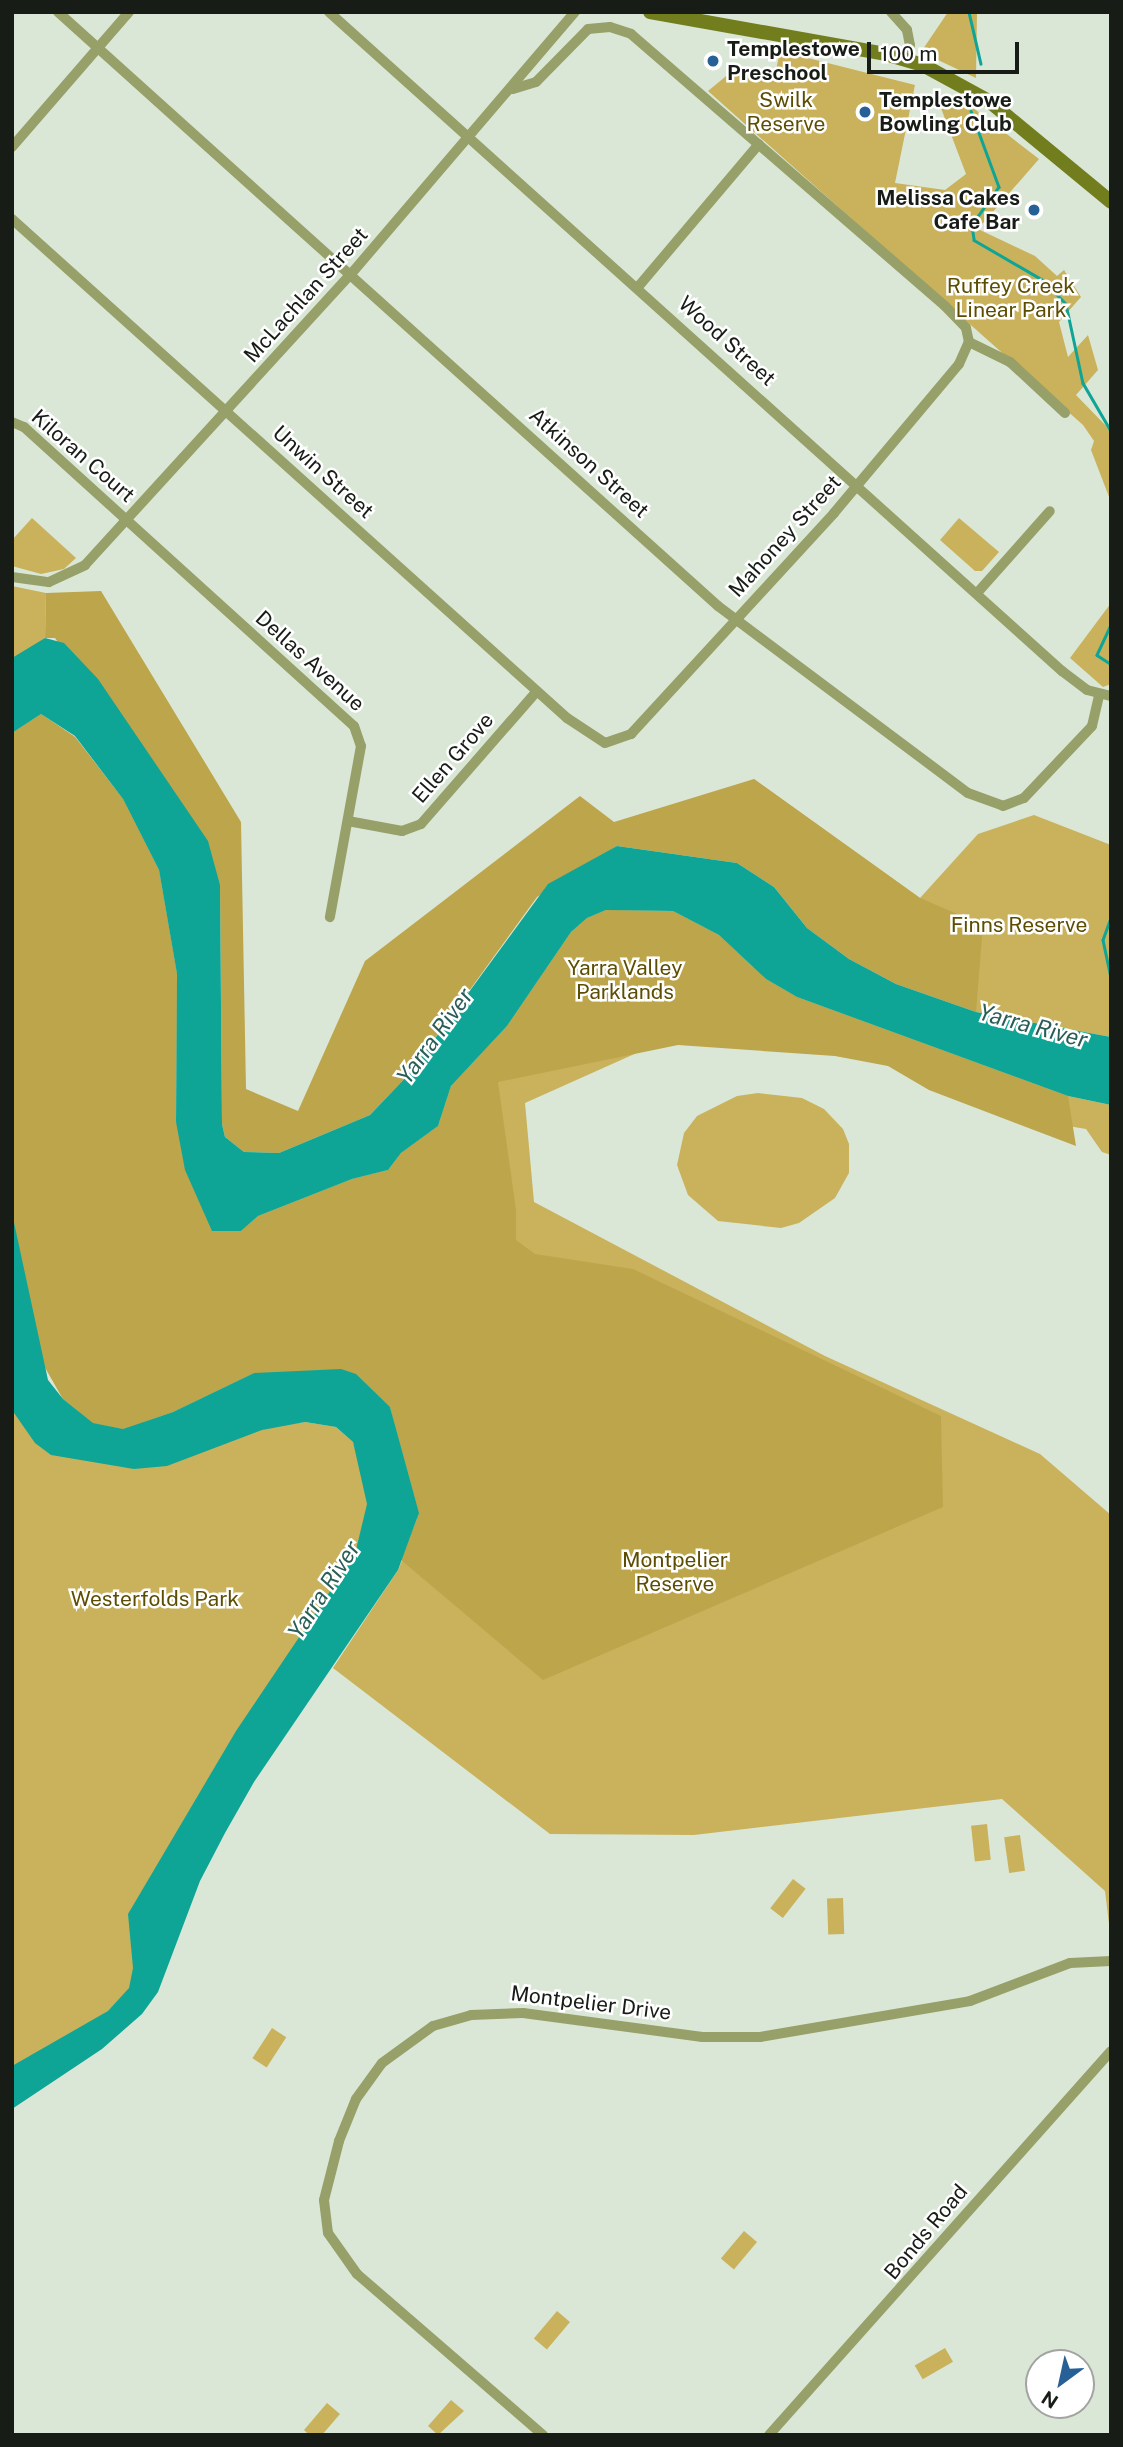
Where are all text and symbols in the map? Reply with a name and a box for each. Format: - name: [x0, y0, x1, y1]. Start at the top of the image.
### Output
- scale bar: [871, 28, 1023, 72]
- place label: Templestowe Preschool: [727, 36, 860, 86]
- text: 100 m: [880, 41, 937, 66]
- marker: Templestowe Preschool: [705, 53, 721, 69]
- park label: Swilk Reserve: [747, 87, 825, 137]
- place label: Templestowe Bowling Club: [879, 87, 1012, 137]
- marker: Templestowe Bowling Club: [857, 104, 873, 120]
- place label: Melissa Cakes Cafe Bar: [876, 185, 1020, 235]
- marker: Melissa Cakes Cafe Bar: [1026, 202, 1042, 218]
- street label: McLachlan Street: [239, 222, 373, 368]
- park label: Ruffey Creek Linear Park: [947, 273, 1075, 323]
- street label: Wood Street: [673, 291, 781, 391]
- street label: Atkinson Street: [524, 403, 654, 523]
- street label: Kiloran Court: [26, 404, 140, 508]
- street label: Unwin Street: [267, 420, 379, 524]
- street label: Mahoney Street: [724, 470, 846, 602]
- street label: Dellas Avenue: [250, 605, 370, 717]
- street label: Ellen Grove: [407, 708, 499, 808]
- park label: Finns Reserve: [951, 912, 1087, 938]
- park label: Yarra Valley Parklands: [567, 955, 683, 1005]
- water label: Yarra River: [391, 983, 479, 1089]
- water label: Yarra River: [976, 998, 1090, 1054]
- water label: Yarra River: [282, 1536, 366, 1644]
- park label: Montpelier Reserve: [622, 1547, 728, 1597]
- park label: Westerfolds Park: [71, 1586, 239, 1612]
- street label: Montpelier Drive: [509, 1981, 673, 2025]
- street label: Bonds Road: [879, 2179, 973, 2285]
- north arrow: [1025, 2349, 1095, 2419]
- text: N: [1037, 2387, 1062, 2413]

